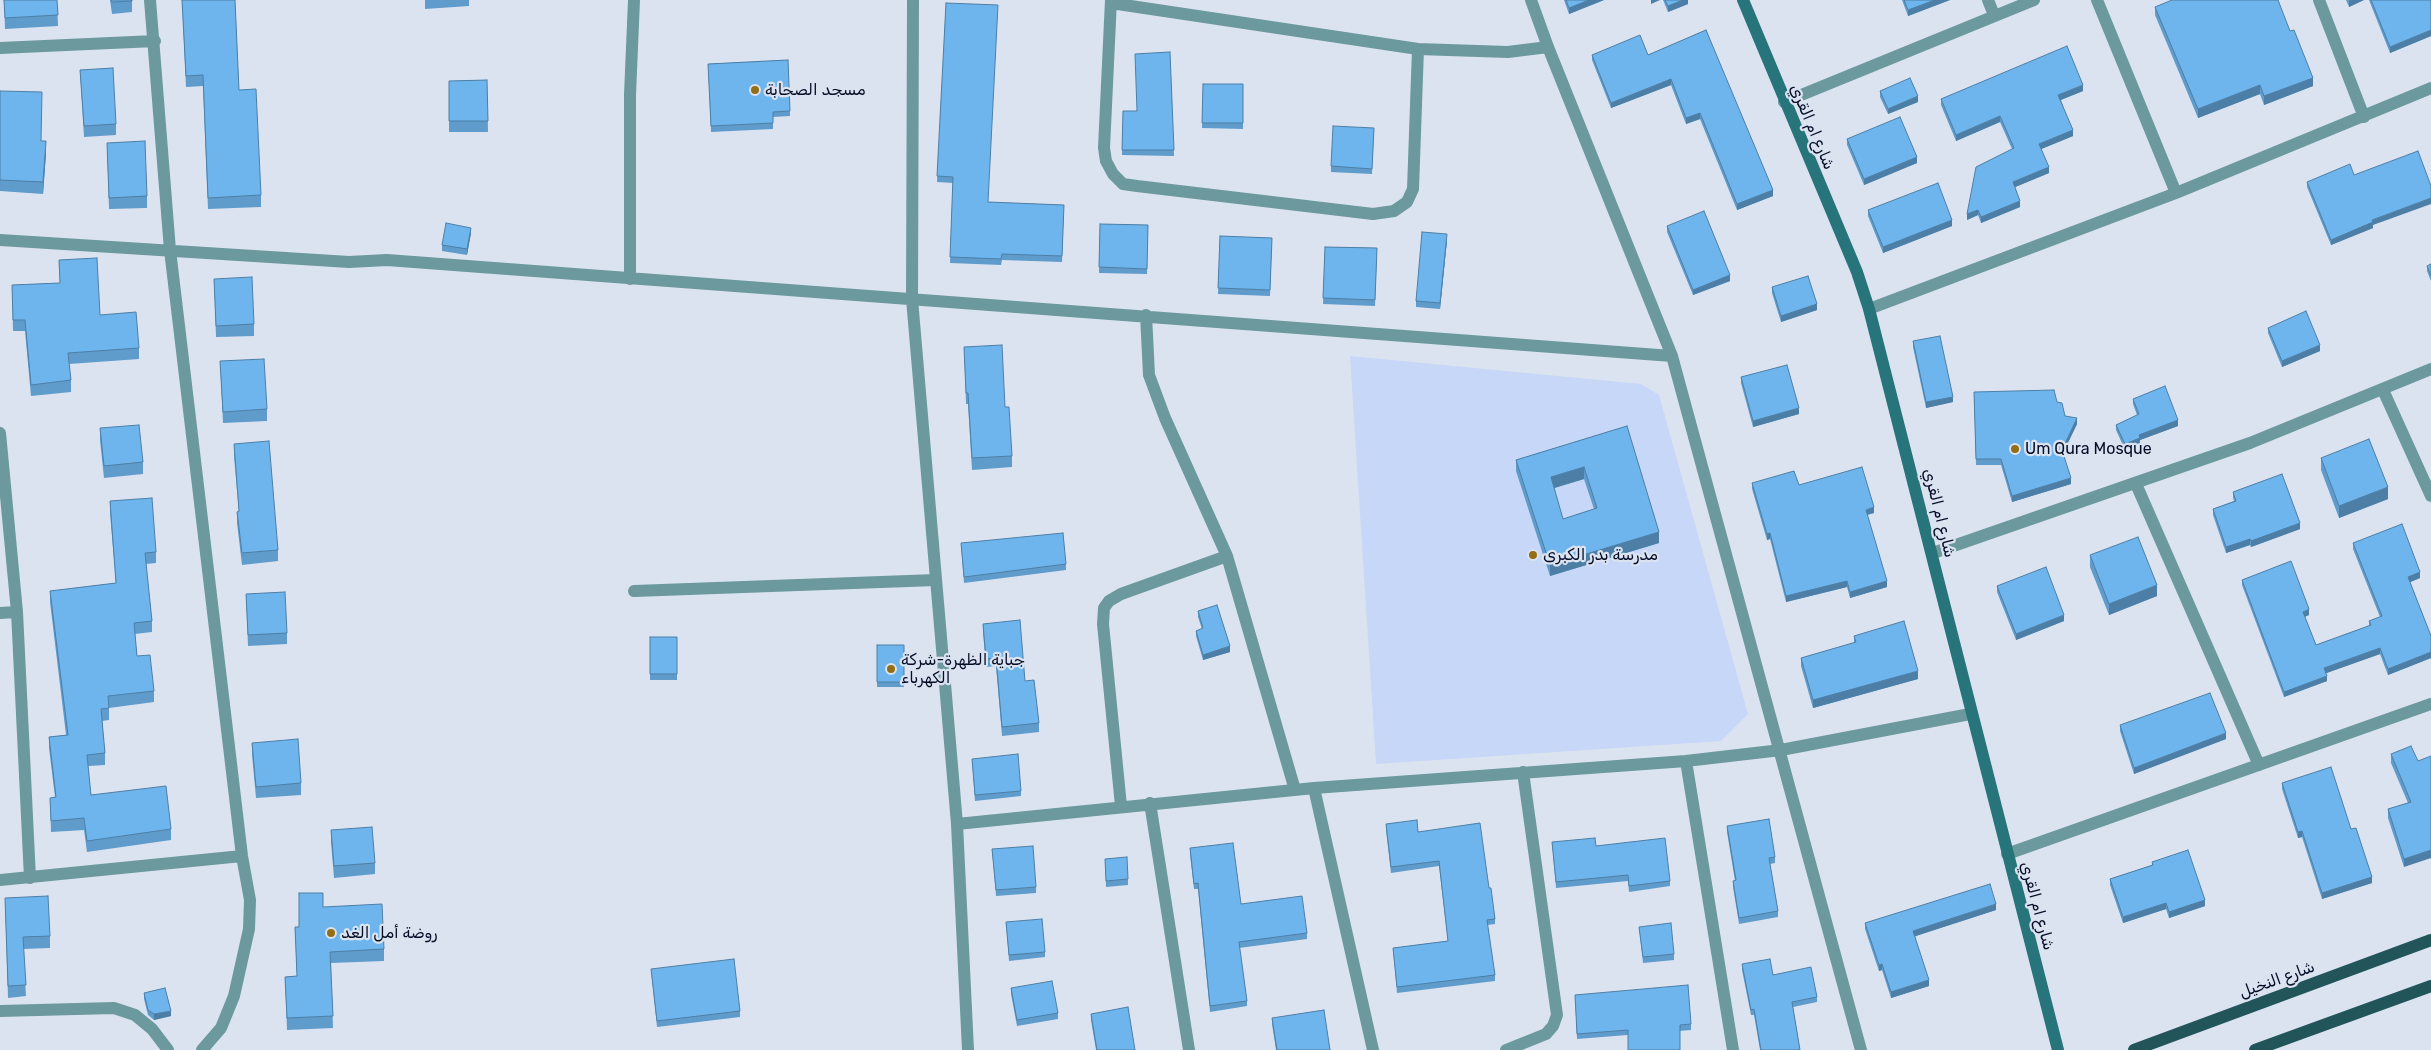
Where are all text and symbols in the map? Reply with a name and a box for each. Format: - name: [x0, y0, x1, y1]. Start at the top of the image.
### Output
- place label: مسجد الصحابة: [765, 80, 866, 100]
- street label: شارع ام القري: [1785, 81, 1839, 173]
- marker: مسجد الصحابة: [749, 84, 761, 96]
- place label: Um Qura Mosque: [2025, 439, 2152, 459]
- marker: Um Qura Mosque: [2009, 443, 2021, 455]
- street label: شارع ام القري: [1919, 467, 1959, 559]
- place label: مدرسة بدر الكبرى: [1543, 545, 1658, 565]
- marker: مدرسة بدر الكبرى: [1527, 549, 1539, 561]
- place label: جباية الظهرة-شركة الكهرباء: [901, 650, 1025, 688]
- marker: جباية الظهرة-شركة الكهرباء: [885, 663, 897, 675]
- street label: شارع ام القري: [2016, 860, 2058, 952]
- place label: روضة أمل الغد: [341, 923, 438, 943]
- marker: روضة أمل الغد: [325, 927, 337, 939]
- street label: شارع النخيل: [2237, 957, 2317, 1003]

